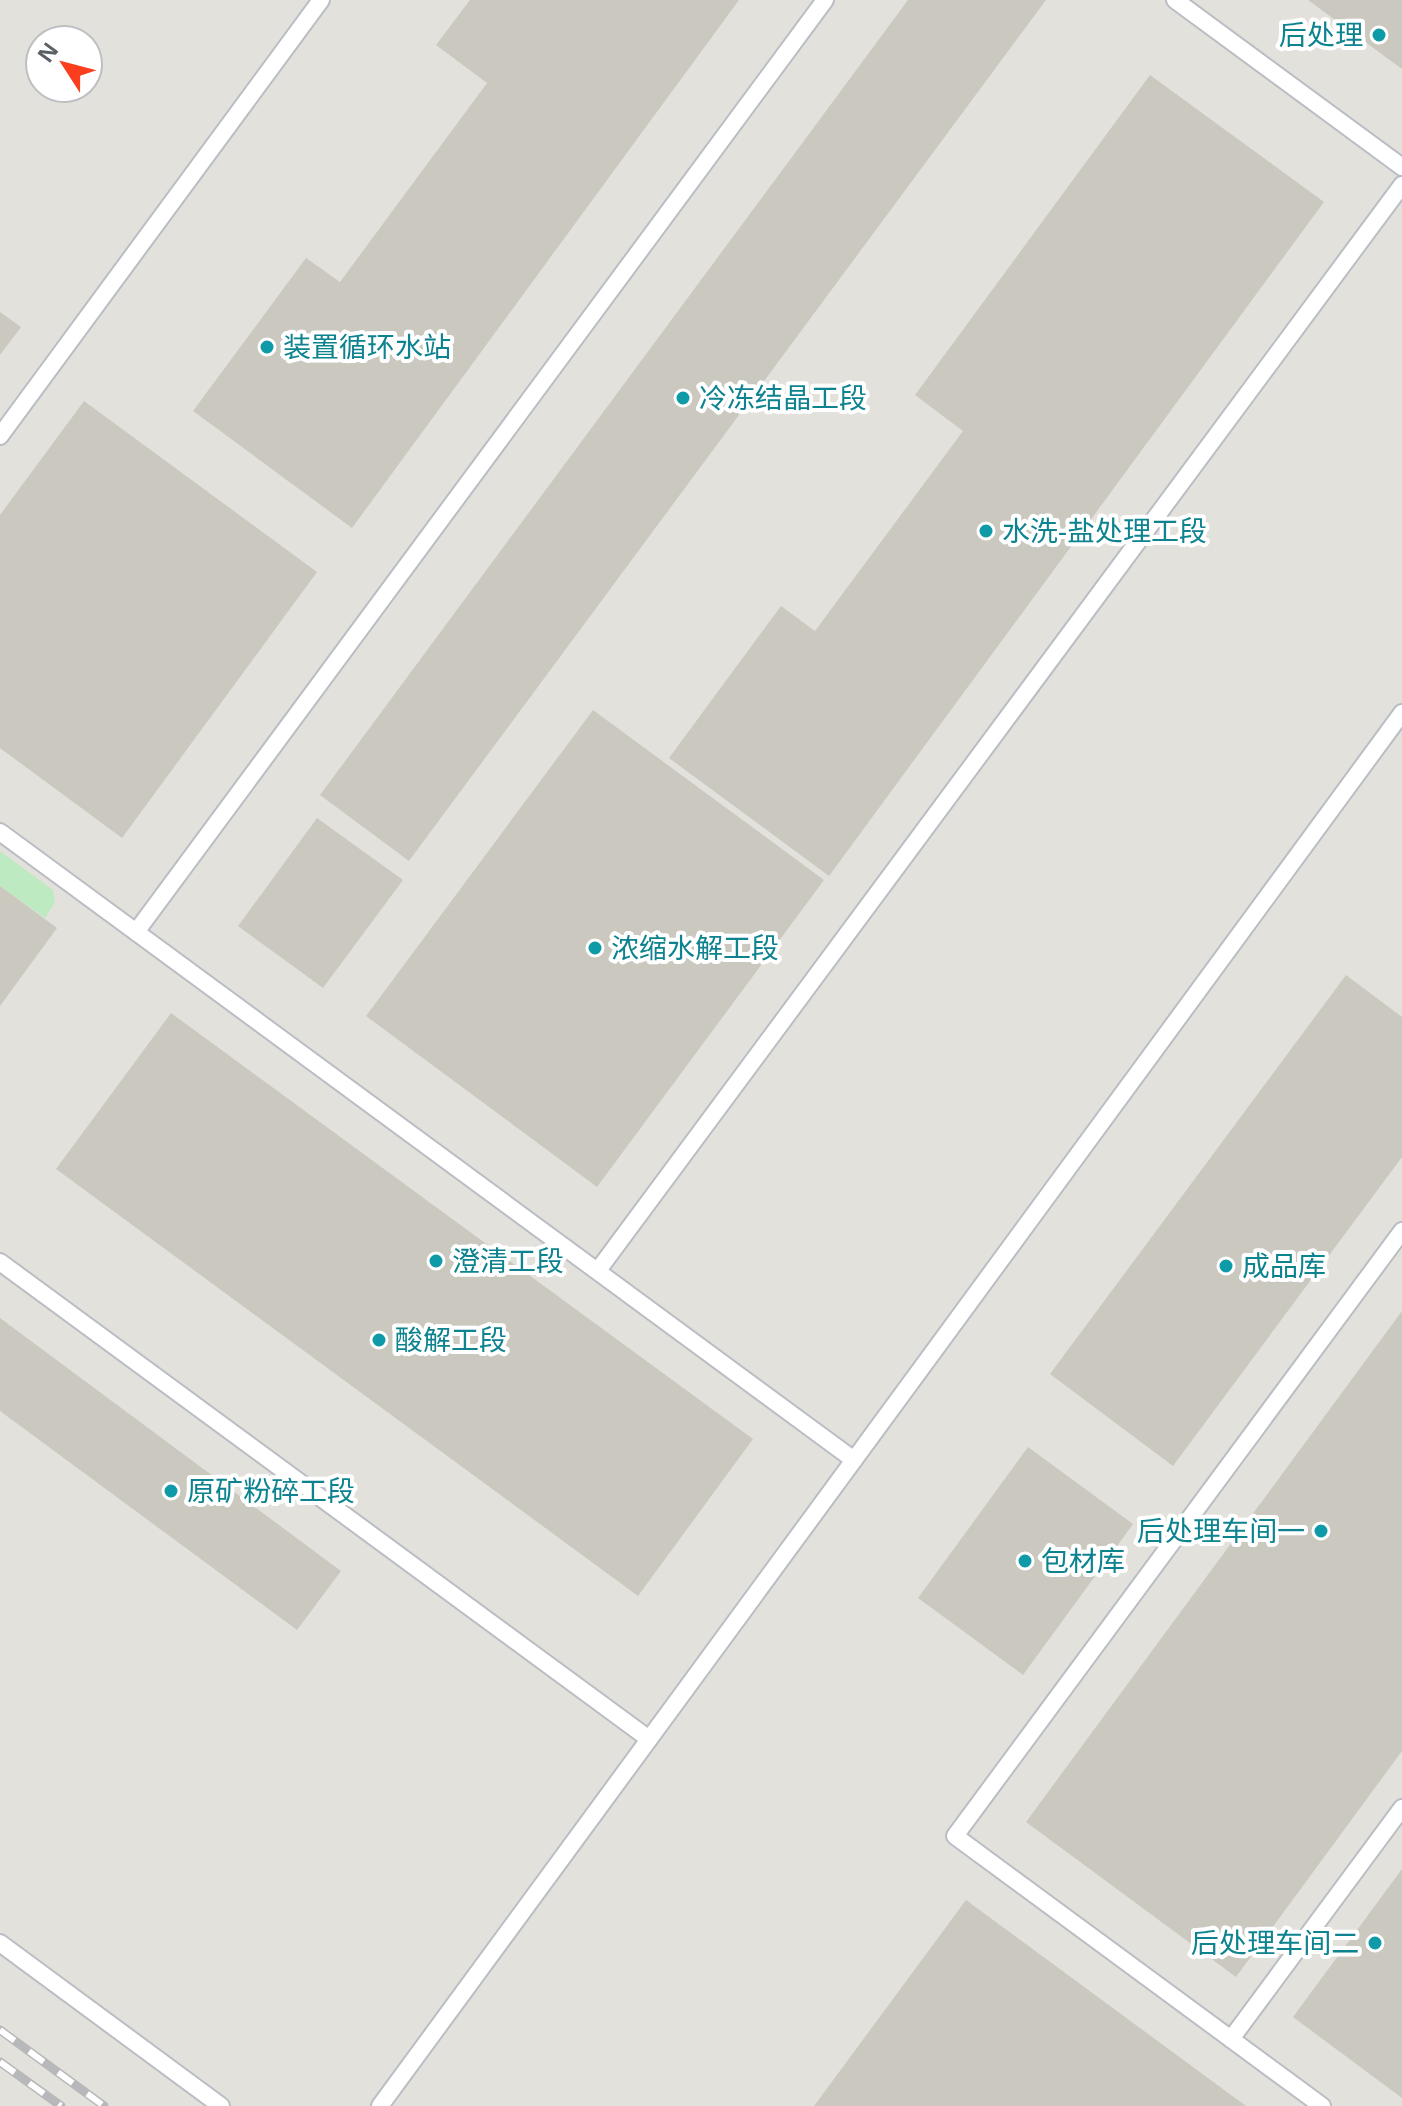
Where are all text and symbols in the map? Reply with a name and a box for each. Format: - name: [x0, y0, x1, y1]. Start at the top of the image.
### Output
- place label: 后处理: [1279, 15, 1363, 53]
- north arrow: [24, 24, 104, 104]
- marker: 后处理: [1370, 26, 1388, 44]
- text: N: [30, 36, 64, 68]
- place label: 装置循环水站: [283, 327, 451, 365]
- marker: 装置循环水站: [258, 338, 276, 356]
- place label: 冷冻结晶工段: [699, 378, 867, 416]
- marker: 冷冻结晶工段: [674, 389, 692, 407]
- place label: 水洗-盐处理工段: [1002, 511, 1207, 549]
- marker: 水洗-盐处理工段: [977, 522, 995, 540]
- place label: 浓缩水解工段: [611, 928, 779, 966]
- marker: 浓缩水解工段: [586, 939, 604, 957]
- place label: 澄清工段: [452, 1241, 564, 1279]
- place label: 成品库: [1242, 1246, 1326, 1284]
- marker: 澄清工段: [427, 1252, 445, 1270]
- marker: 成品库: [1217, 1257, 1235, 1275]
- place label: 酸解工段: [395, 1320, 507, 1358]
- marker: 酸解工段: [370, 1331, 388, 1349]
- place label: 原矿粉碎工段: [187, 1471, 355, 1509]
- marker: 原矿粉碎工段: [162, 1482, 180, 1500]
- place label: 后处理车间一: [1137, 1511, 1305, 1549]
- marker: 后处理车间一: [1312, 1522, 1330, 1540]
- place label: 包材库: [1041, 1541, 1125, 1579]
- marker: 包材库: [1016, 1552, 1034, 1570]
- place label: 后处理车间二: [1191, 1923, 1359, 1961]
- marker: 后处理车间二: [1366, 1934, 1384, 1952]

